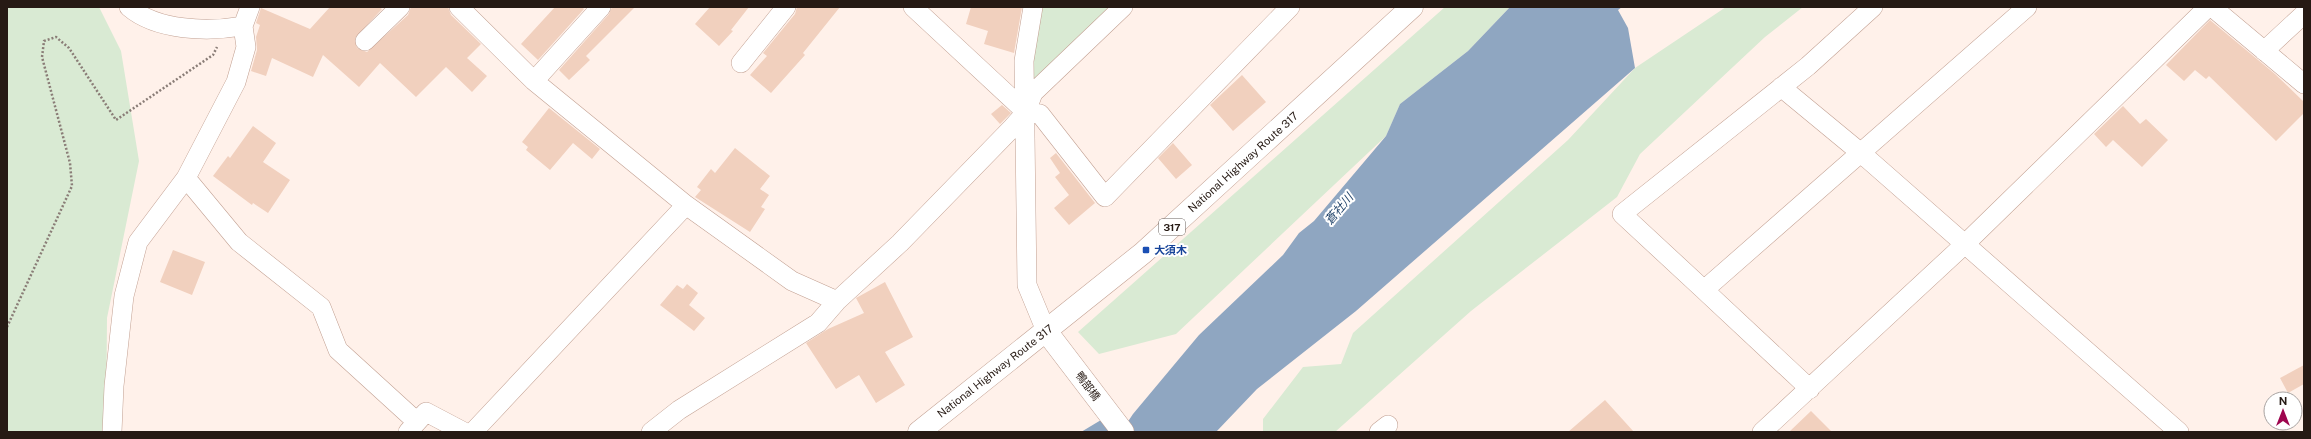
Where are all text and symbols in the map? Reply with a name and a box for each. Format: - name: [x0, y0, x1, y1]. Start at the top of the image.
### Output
- street label: National Highway Route 317: [1186, 109, 1301, 214]
- water label: 蒼社川: [1322, 189, 1357, 227]
- road number: 317: [1159, 219, 1185, 235]
- place label: 大須木: [1154, 244, 1187, 256]
- marker: 大須木: [1141, 245, 1151, 255]
- street label: National Highway Route 317: [935, 322, 1056, 420]
- street label: 鴨部橋: [1073, 369, 1103, 403]
- north arrow: [2263, 391, 2303, 431]
- text: N: [2279, 395, 2287, 407]

